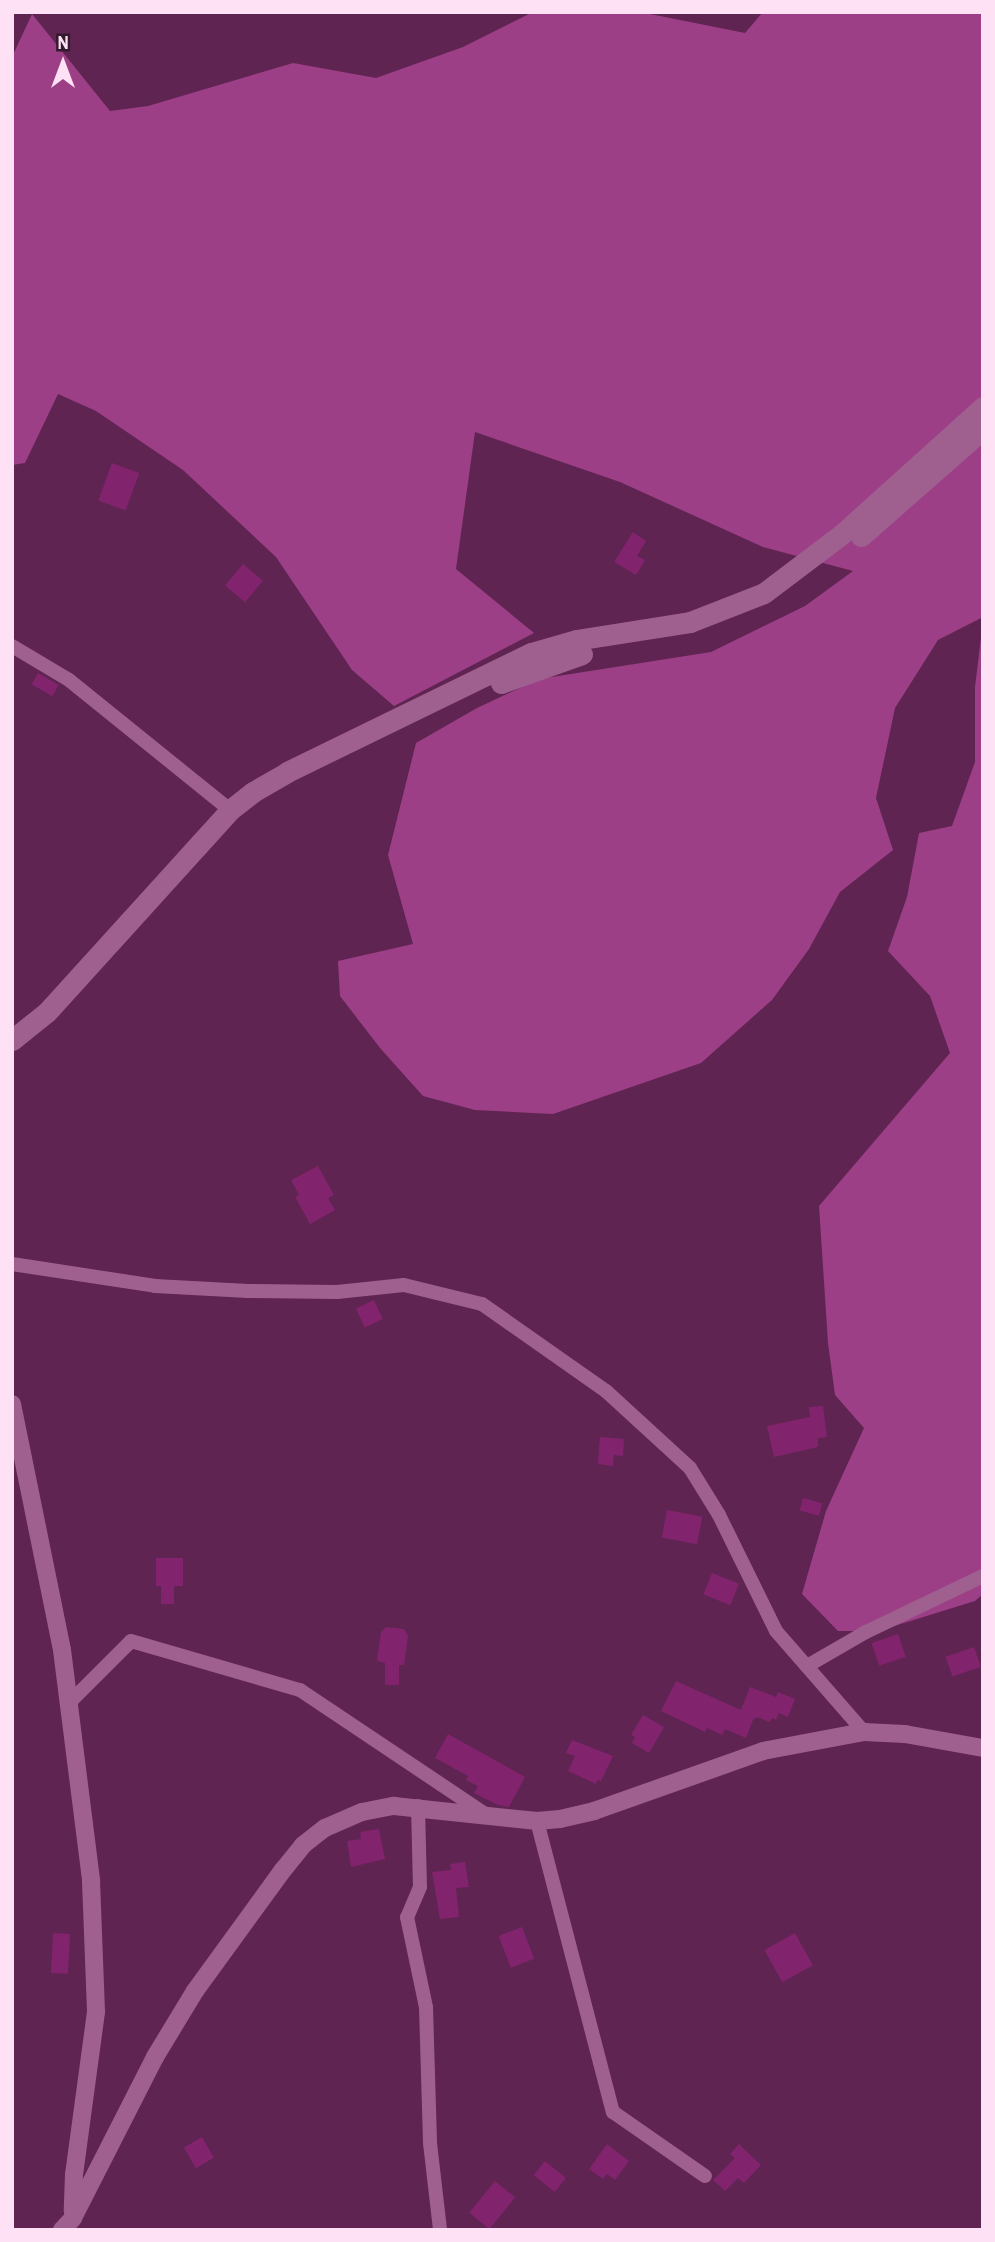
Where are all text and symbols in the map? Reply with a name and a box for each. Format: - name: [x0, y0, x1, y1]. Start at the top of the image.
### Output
- north arrow: [28, 28, 98, 98]
- text: N: [57, 29, 69, 55]

